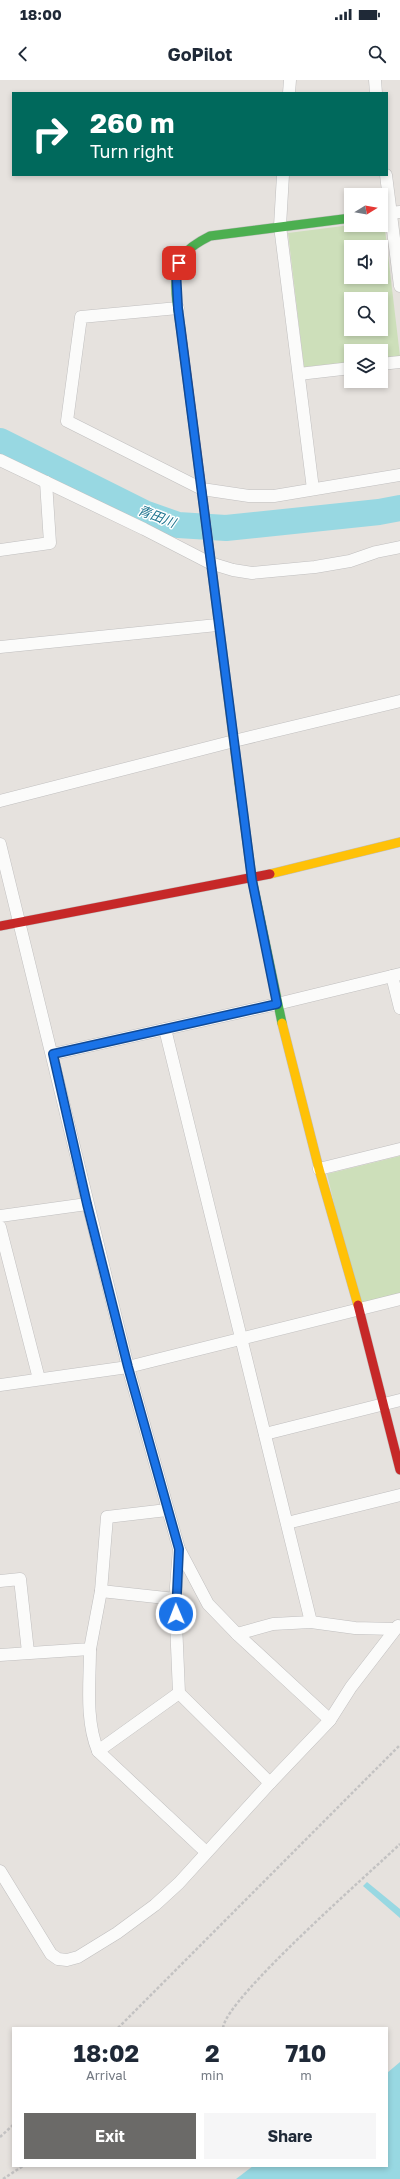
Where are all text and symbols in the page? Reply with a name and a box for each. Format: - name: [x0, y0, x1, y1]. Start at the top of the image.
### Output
- text: 18:00: [20, 5, 62, 23]
- icon: back: [12, 43, 34, 65]
- text: GoPilot: [168, 43, 232, 65]
- icon: search: [366, 43, 388, 65]
- text: 260 m: [90, 106, 175, 139]
- icon: right: [24, 108, 76, 160]
- text: Turn right: [90, 140, 174, 162]
- north arrow: [344, 188, 388, 232]
- map controls: [344, 188, 388, 388]
- button: sound: [344, 240, 388, 284]
- pin: [162, 246, 196, 280]
- icon: arrive: [168, 252, 190, 274]
- button: search: [344, 292, 388, 336]
- button: layers: [344, 344, 388, 388]
- water label: 青田川: [136, 502, 180, 531]
- position arrow: [155, 1593, 197, 1635]
- text: 18:02: [74, 2038, 139, 2067]
- text: 2: [205, 2038, 220, 2067]
- text: 710: [285, 2038, 326, 2067]
- text: Arrival: [86, 2067, 127, 2083]
- text: min: [201, 2067, 224, 2083]
- text: m: [300, 2067, 312, 2083]
- button: Exit: [24, 2113, 196, 2159]
- button: Share: [204, 2113, 376, 2159]

